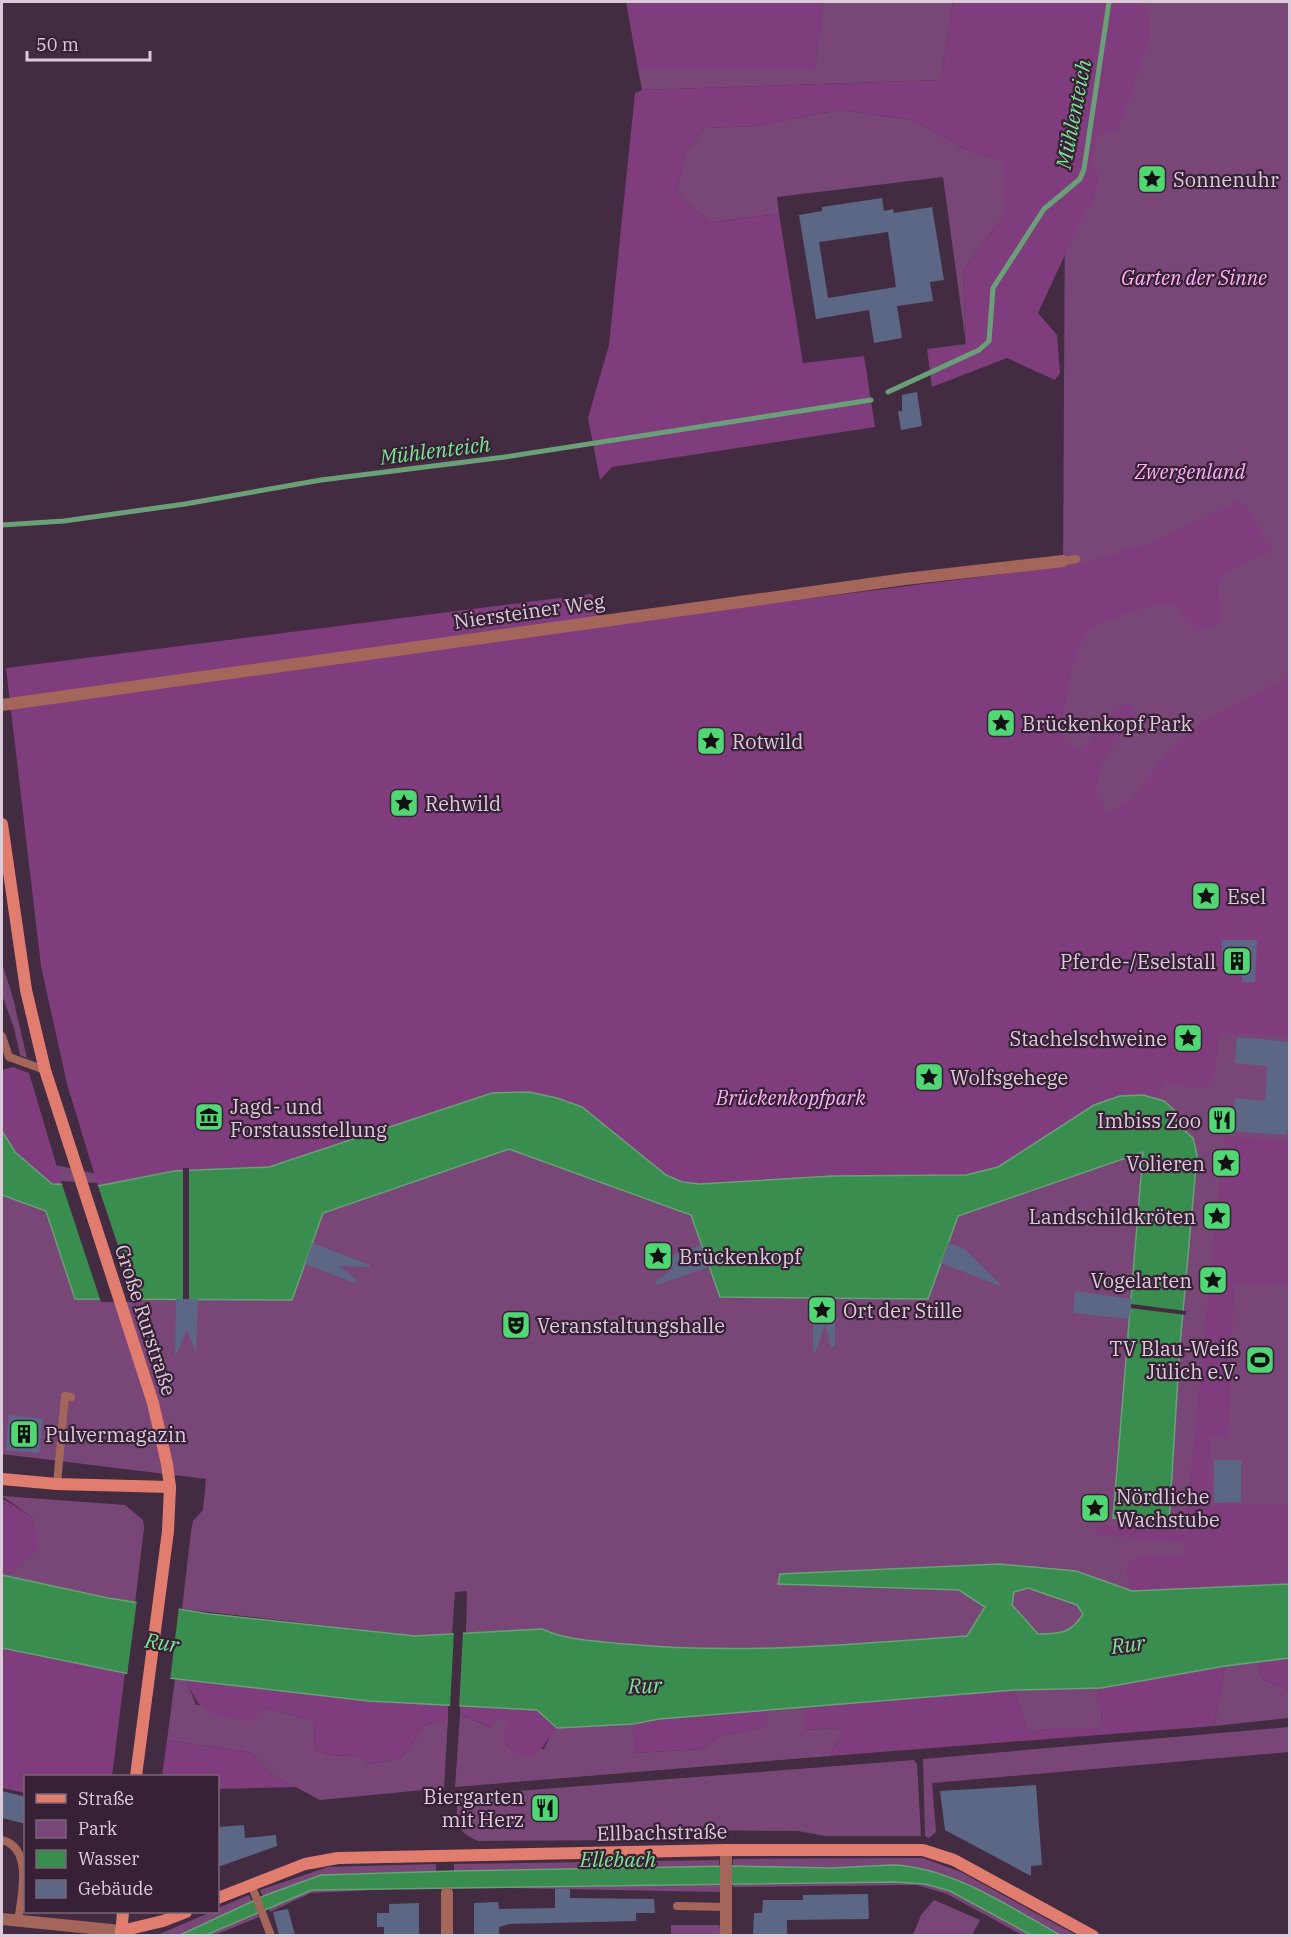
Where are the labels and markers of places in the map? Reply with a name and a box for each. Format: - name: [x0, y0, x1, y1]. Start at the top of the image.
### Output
- place icon: Sonnenuhr: [1136, 163, 1168, 195]
- place label: Sonnenuhr: [1173, 166, 1279, 193]
- place icon: Brückenkopf Park: [985, 707, 1017, 739]
- place label: Brückenkopf Park: [1022, 710, 1193, 737]
- place icon: Rotwild: [695, 725, 727, 757]
- place label: Rotwild: [732, 728, 803, 755]
- place icon: Rehwild: [388, 787, 420, 819]
- place label: Rehwild: [425, 790, 501, 817]
- place icon: Esel: [1190, 880, 1222, 912]
- place label: Esel: [1227, 883, 1266, 910]
- building icon: Pferde-/Eselstall: [1221, 945, 1253, 977]
- place label: Pferde-/Eselstall: [1060, 948, 1216, 975]
- place icon: Stachelschweine: [1172, 1022, 1204, 1054]
- place label: Stachelschweine: [1009, 1025, 1167, 1052]
- place icon: Wolfsgehege: [913, 1061, 945, 1093]
- place label: Wolfsgehege: [950, 1064, 1068, 1091]
- place label: Jagd- und Forstausstellung: [230, 1093, 387, 1143]
- museum icon: Jagd- und Forstausstellung: [193, 1101, 225, 1133]
- restaurant icon: Imbiss Zoo: [1206, 1104, 1238, 1136]
- place label: Imbiss Zoo: [1097, 1107, 1201, 1134]
- place icon: Volieren: [1210, 1147, 1242, 1179]
- place label: Volieren: [1126, 1150, 1205, 1177]
- place icon: Landschildkröten: [1201, 1200, 1233, 1232]
- place label: Landschildkröten: [1029, 1203, 1196, 1230]
- place icon: Brückenkopf: [642, 1240, 674, 1272]
- place label: Brückenkopf: [679, 1243, 802, 1270]
- place icon: Vogelarten: [1197, 1264, 1229, 1296]
- place label: Vogelarten: [1091, 1267, 1192, 1294]
- place icon: Ort der Stille: [806, 1294, 838, 1326]
- place label: Ort der Stille: [843, 1297, 962, 1324]
- theatre icon: Veranstaltungshalle: [500, 1309, 532, 1341]
- place label: Veranstaltungshalle: [537, 1312, 725, 1339]
- place label: TV Blau-Weiß Jülich e.V.: [1109, 1335, 1239, 1385]
- sports icon: TV Blau-Weiß Jülich e.V.: [1244, 1344, 1276, 1376]
- building icon: Pulvermagazin: [8, 1418, 40, 1450]
- place label: Pulvermagazin: [45, 1421, 187, 1448]
- place label: Nördliche Wachstube: [1116, 1483, 1220, 1533]
- place icon: Nördliche Wachstube: [1079, 1492, 1111, 1524]
- place label: Biergarten mit Herz: [423, 1783, 524, 1833]
- restaurant icon: Biergarten mit Herz: [529, 1792, 561, 1824]

